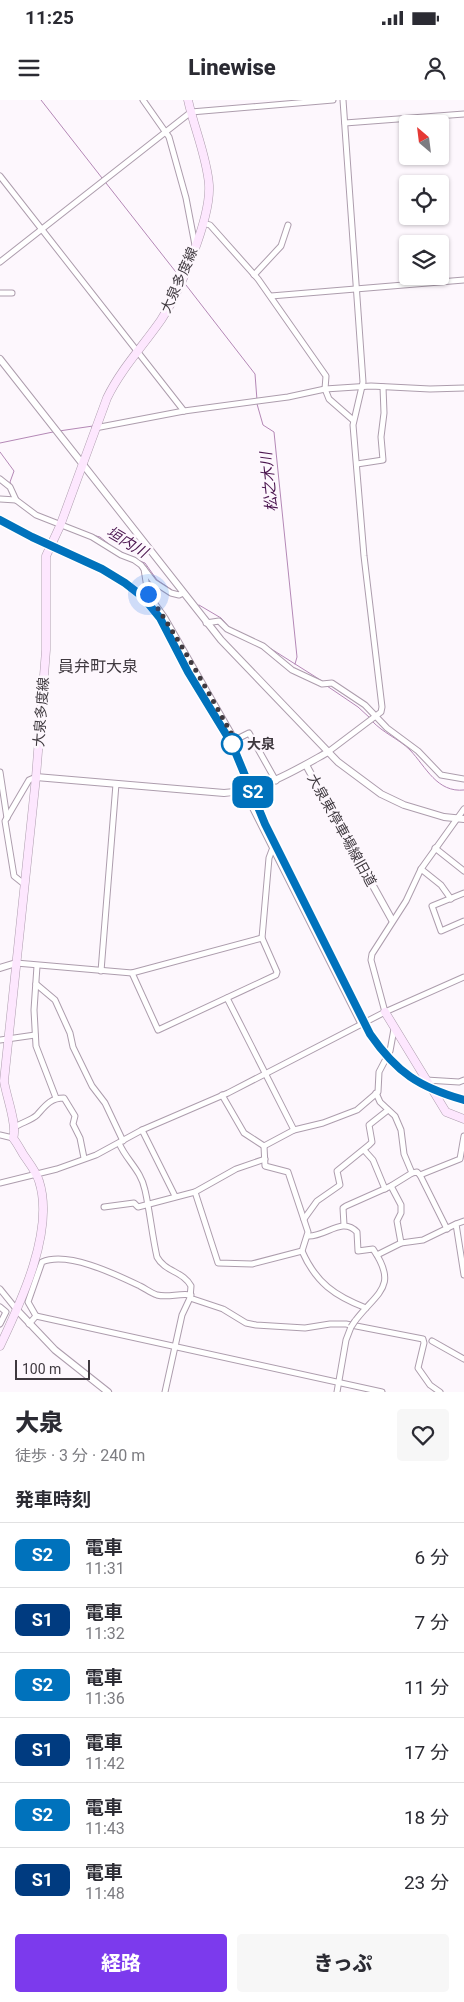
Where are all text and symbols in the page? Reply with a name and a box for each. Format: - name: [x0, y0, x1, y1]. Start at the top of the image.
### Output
- text: 11:25: [25, 6, 74, 29]
- icon: menu: [15, 54, 43, 82]
- icon: person: [421, 54, 449, 82]
- text: Linewise: [188, 55, 276, 80]
- north arrow: [399, 115, 449, 165]
- map controls: [399, 115, 449, 285]
- button: locate: [399, 175, 449, 225]
- button: layers: [399, 235, 449, 285]
- street label: 大泉多度線: [157, 245, 201, 315]
- water label: 松之木川: [257, 449, 281, 513]
- water label: 垣内川: [103, 523, 153, 562]
- your location: [136, 582, 161, 607]
- district label: 員弁町大泉: [58, 657, 138, 676]
- street label: 大泉多度線: [31, 677, 51, 747]
- marker: 大泉: [221, 733, 243, 755]
- place label: 大泉: [247, 736, 275, 752]
- street label: 大泉東停車場線旧道: [304, 771, 380, 889]
- line badge: S2: [230, 776, 276, 808]
- text: S2: [242, 781, 264, 802]
- scale bar: [15, 1357, 90, 1380]
- text: 100 m: [22, 1361, 61, 1377]
- text: 大泉: [15, 1409, 63, 1437]
- button: heart: [397, 1409, 449, 1461]
- text: 徒歩 · 3 分 · 240 m: [15, 1446, 145, 1465]
- text: 発車時刻: [15, 1488, 91, 1511]
- text: 電車: [85, 1536, 123, 1559]
- text: S2: [32, 1544, 53, 1565]
- text: 6 分: [415, 1546, 449, 1569]
- text: 11:31: [85, 1559, 125, 1578]
- text: 電車: [85, 1601, 123, 1624]
- text: S1: [32, 1609, 53, 1630]
- text: 7 分: [415, 1611, 449, 1634]
- text: 11:32: [85, 1624, 125, 1643]
- text: 電車: [85, 1666, 123, 1689]
- text: S2: [32, 1674, 53, 1695]
- text: 11 分: [404, 1676, 449, 1699]
- text: 11:36: [85, 1689, 125, 1708]
- text: 電車: [85, 1731, 123, 1754]
- text: S1: [32, 1739, 53, 1760]
- text: 17 分: [404, 1741, 449, 1764]
- text: 11:42: [85, 1754, 125, 1773]
- text: 電車: [85, 1796, 123, 1819]
- text: S2: [32, 1804, 53, 1825]
- text: 18 分: [404, 1806, 449, 1829]
- text: 11:43: [85, 1819, 125, 1838]
- text: 電車: [85, 1861, 123, 1884]
- text: S1: [32, 1869, 53, 1890]
- text: 23 分: [404, 1871, 449, 1894]
- text: 11:48: [85, 1884, 125, 1903]
- button: 経路: [15, 1934, 227, 1992]
- button: きっぷ: [237, 1934, 449, 1992]

